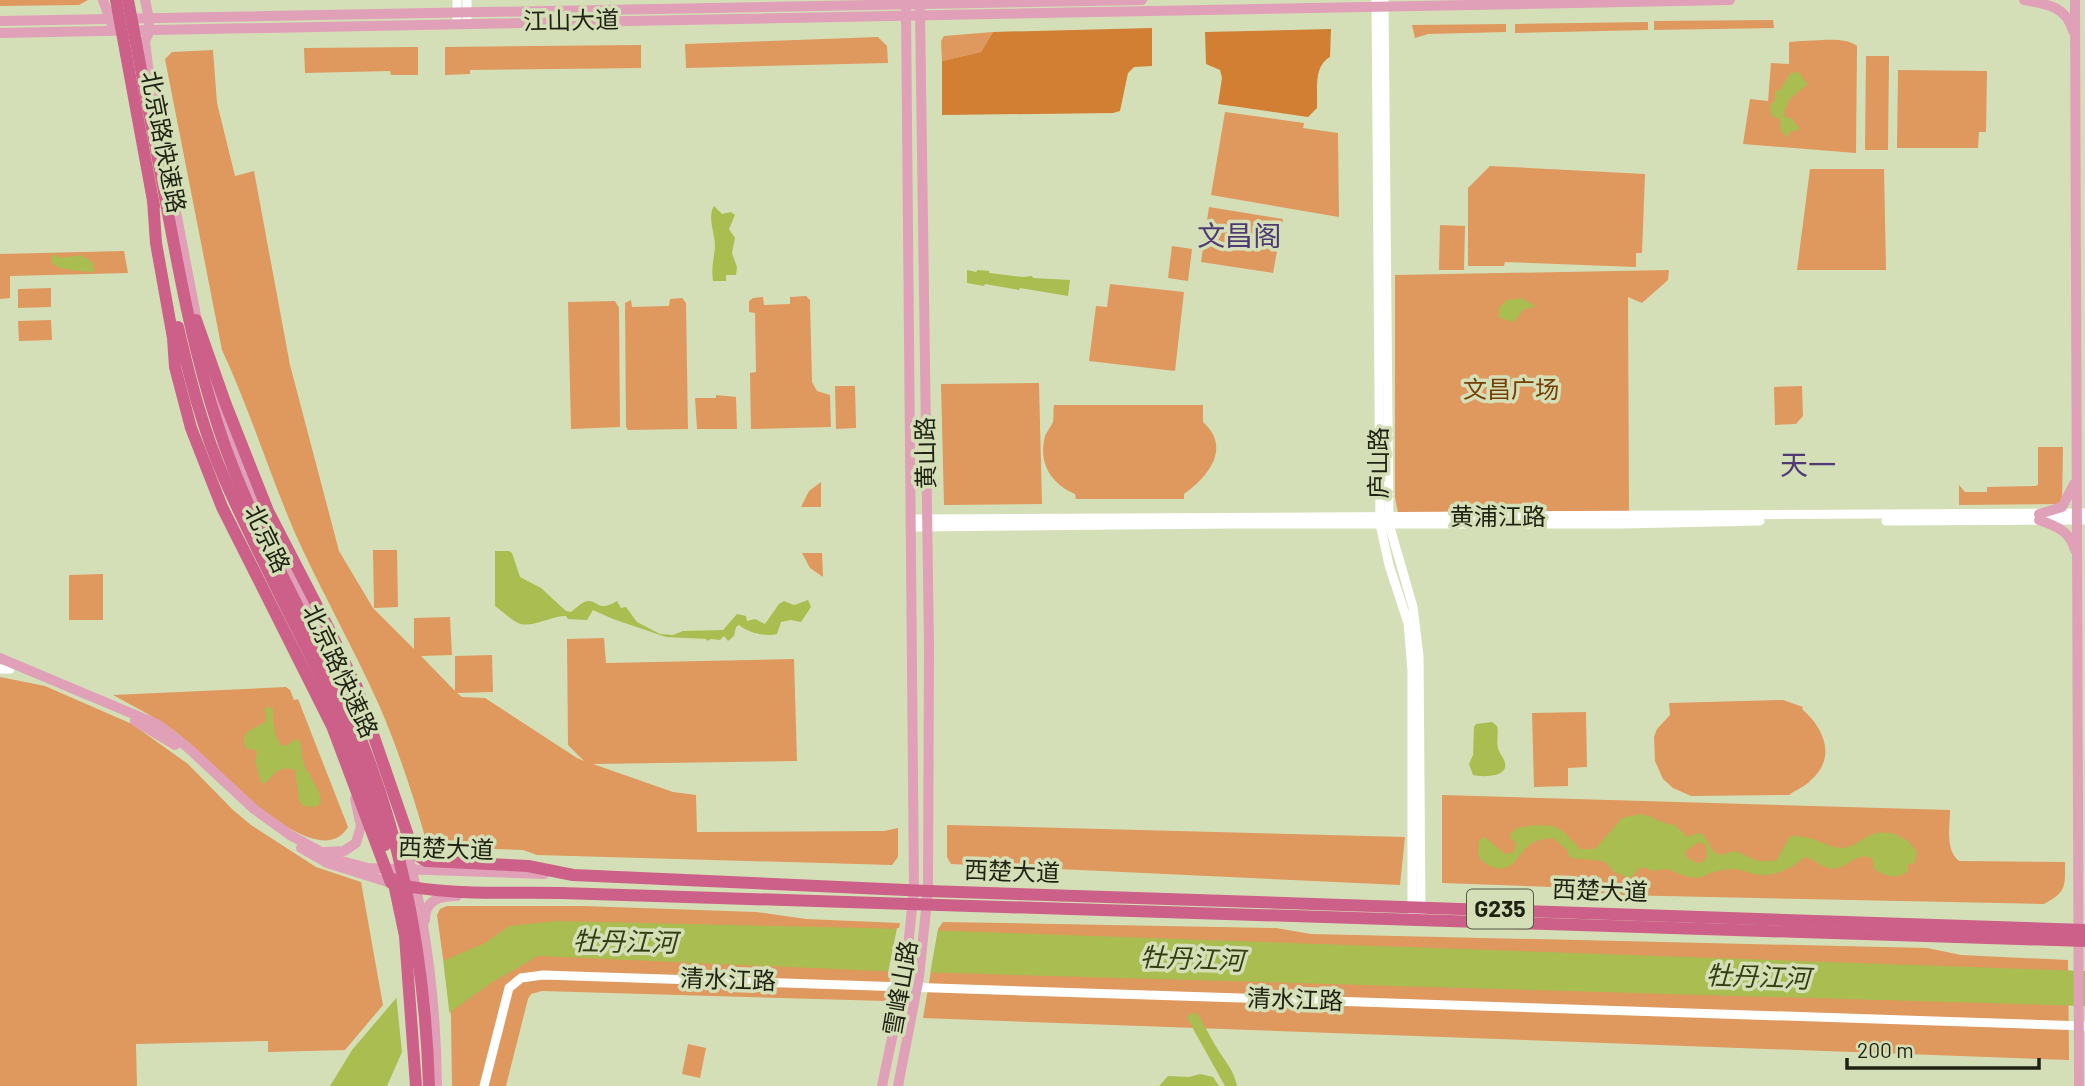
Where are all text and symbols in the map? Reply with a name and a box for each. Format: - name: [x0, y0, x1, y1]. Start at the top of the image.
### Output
- street label: 江山大道: [523, 4, 619, 35]
- street label: 北京路快速路: [137, 68, 192, 215]
- district label: 文昌阁: [1197, 218, 1281, 252]
- park label: 文昌广场: [1463, 374, 1559, 403]
- street label: 黄山路: [909, 417, 940, 489]
- street label: 庐山路: [1363, 427, 1392, 499]
- district label: 天一: [1780, 447, 1836, 481]
- street label: 北京路: [240, 500, 297, 577]
- street label: 黄浦江路: [1450, 501, 1546, 530]
- street label: 北京路快速路: [298, 599, 385, 742]
- street label: 西楚大道: [398, 831, 495, 864]
- street label: 西楚大道: [964, 854, 1061, 887]
- street label: 西楚大道: [1552, 873, 1649, 906]
- road number: G235: [1467, 890, 1533, 928]
- water label: 牡丹江河: [573, 924, 682, 957]
- street label: 雪峰山路: [877, 938, 922, 1038]
- water label: 牡丹江河: [1140, 940, 1250, 975]
- water label: 牡丹江河: [1706, 958, 1816, 993]
- street label: 清水江路: [680, 962, 777, 995]
- street label: 清水江路: [1247, 982, 1344, 1015]
- scale bar: [1847, 1026, 2039, 1070]
- text: 200 m: [1857, 1037, 1914, 1062]

